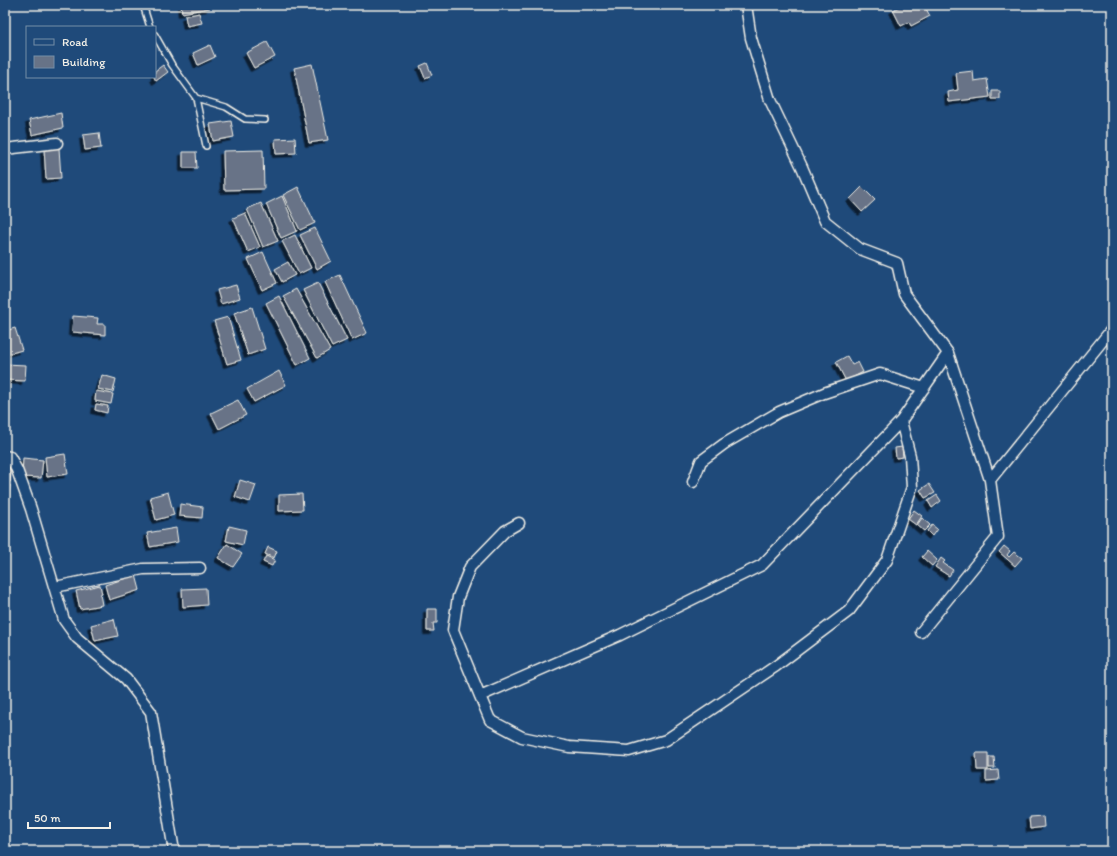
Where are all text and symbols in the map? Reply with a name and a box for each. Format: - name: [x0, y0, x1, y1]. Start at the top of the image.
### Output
- legend: [26, 26, 156, 78]
- text: Road: [62, 35, 88, 49]
- text: Building: [62, 55, 106, 69]
- scale bar: [28, 804, 110, 830]
- text: 50 m: [34, 811, 60, 825]

